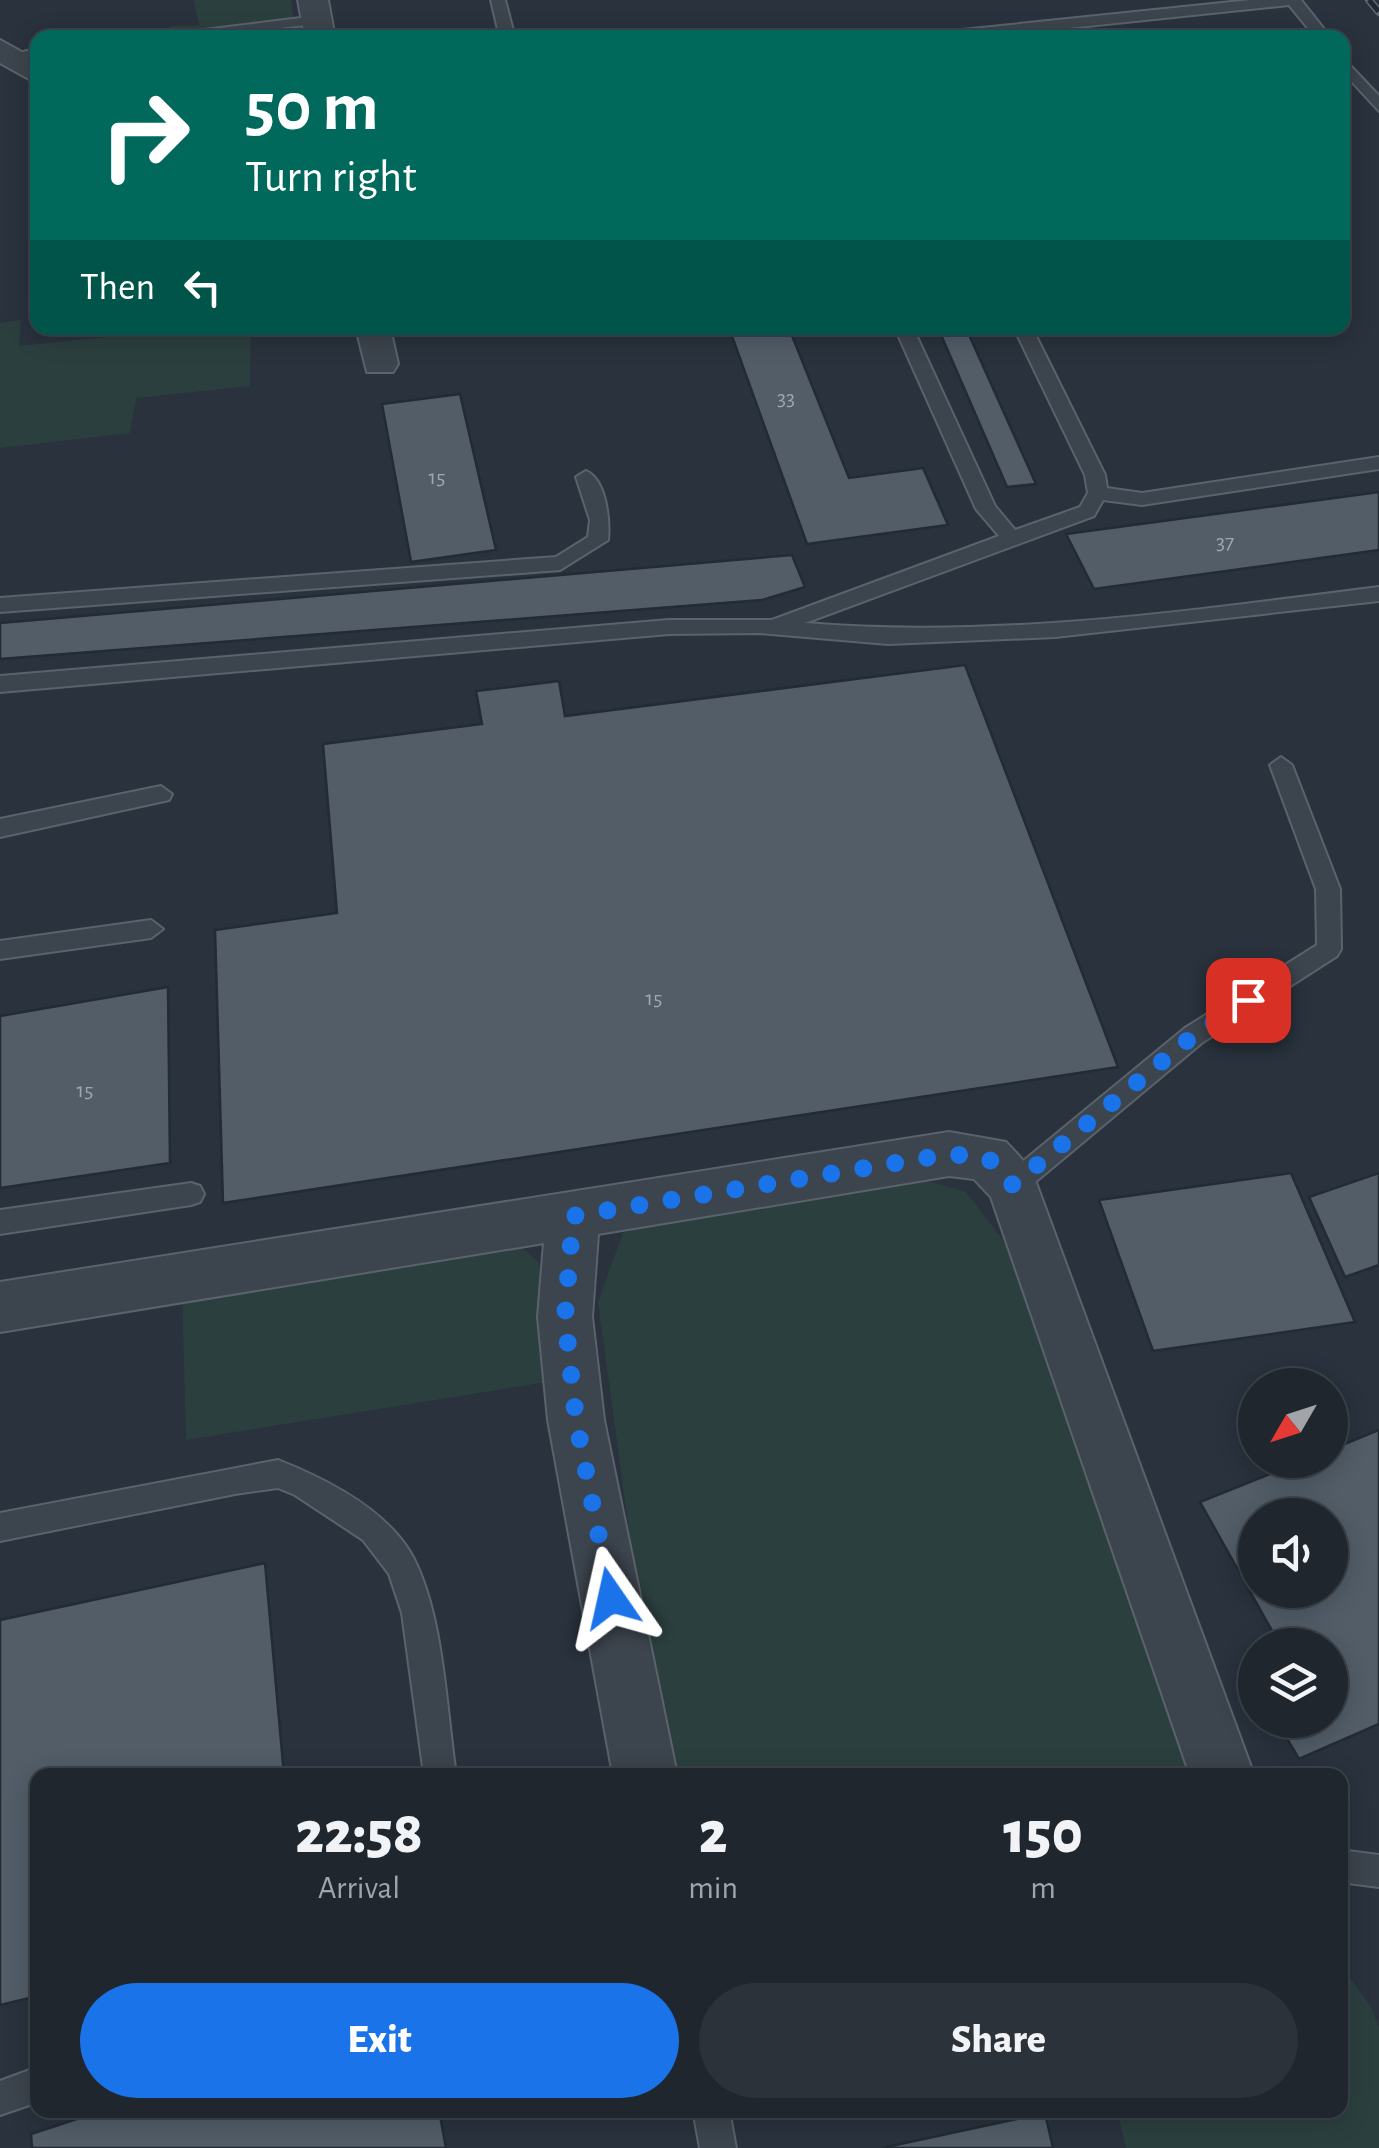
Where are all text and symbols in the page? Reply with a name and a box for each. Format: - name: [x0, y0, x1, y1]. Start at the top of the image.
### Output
- icon: right: [80, 70, 210, 200]
- text: 50 m: [245, 73, 379, 143]
- text: Turn right: [245, 155, 417, 200]
- icon: left: [175, 260, 230, 315]
- text: Then: [80, 269, 155, 307]
- house number: 33: [777, 387, 795, 409]
- house number: 15: [429, 466, 445, 488]
- house number: 37: [1216, 531, 1234, 553]
- pin: [1206, 958, 1291, 1043]
- icon: arrive: [1221, 973, 1276, 1028]
- house number: 15: [646, 987, 662, 1009]
- house number: 15: [77, 1079, 93, 1101]
- north arrow: [1238, 1368, 1348, 1478]
- map controls: [1238, 1368, 1348, 1738]
- button: sound: [1238, 1498, 1348, 1608]
- position arrow: [559, 1546, 663, 1650]
- button: layers: [1238, 1628, 1348, 1738]
- text: 22:58: [295, 1804, 423, 1864]
- text: 2: [699, 1804, 727, 1864]
- text: 150: [1003, 1804, 1083, 1864]
- text: Arrival: [318, 1872, 400, 1904]
- text: min: [688, 1872, 738, 1904]
- text: m: [1030, 1872, 1056, 1904]
- button: Exit: [80, 1983, 679, 2098]
- button: Share: [699, 1983, 1298, 2098]

